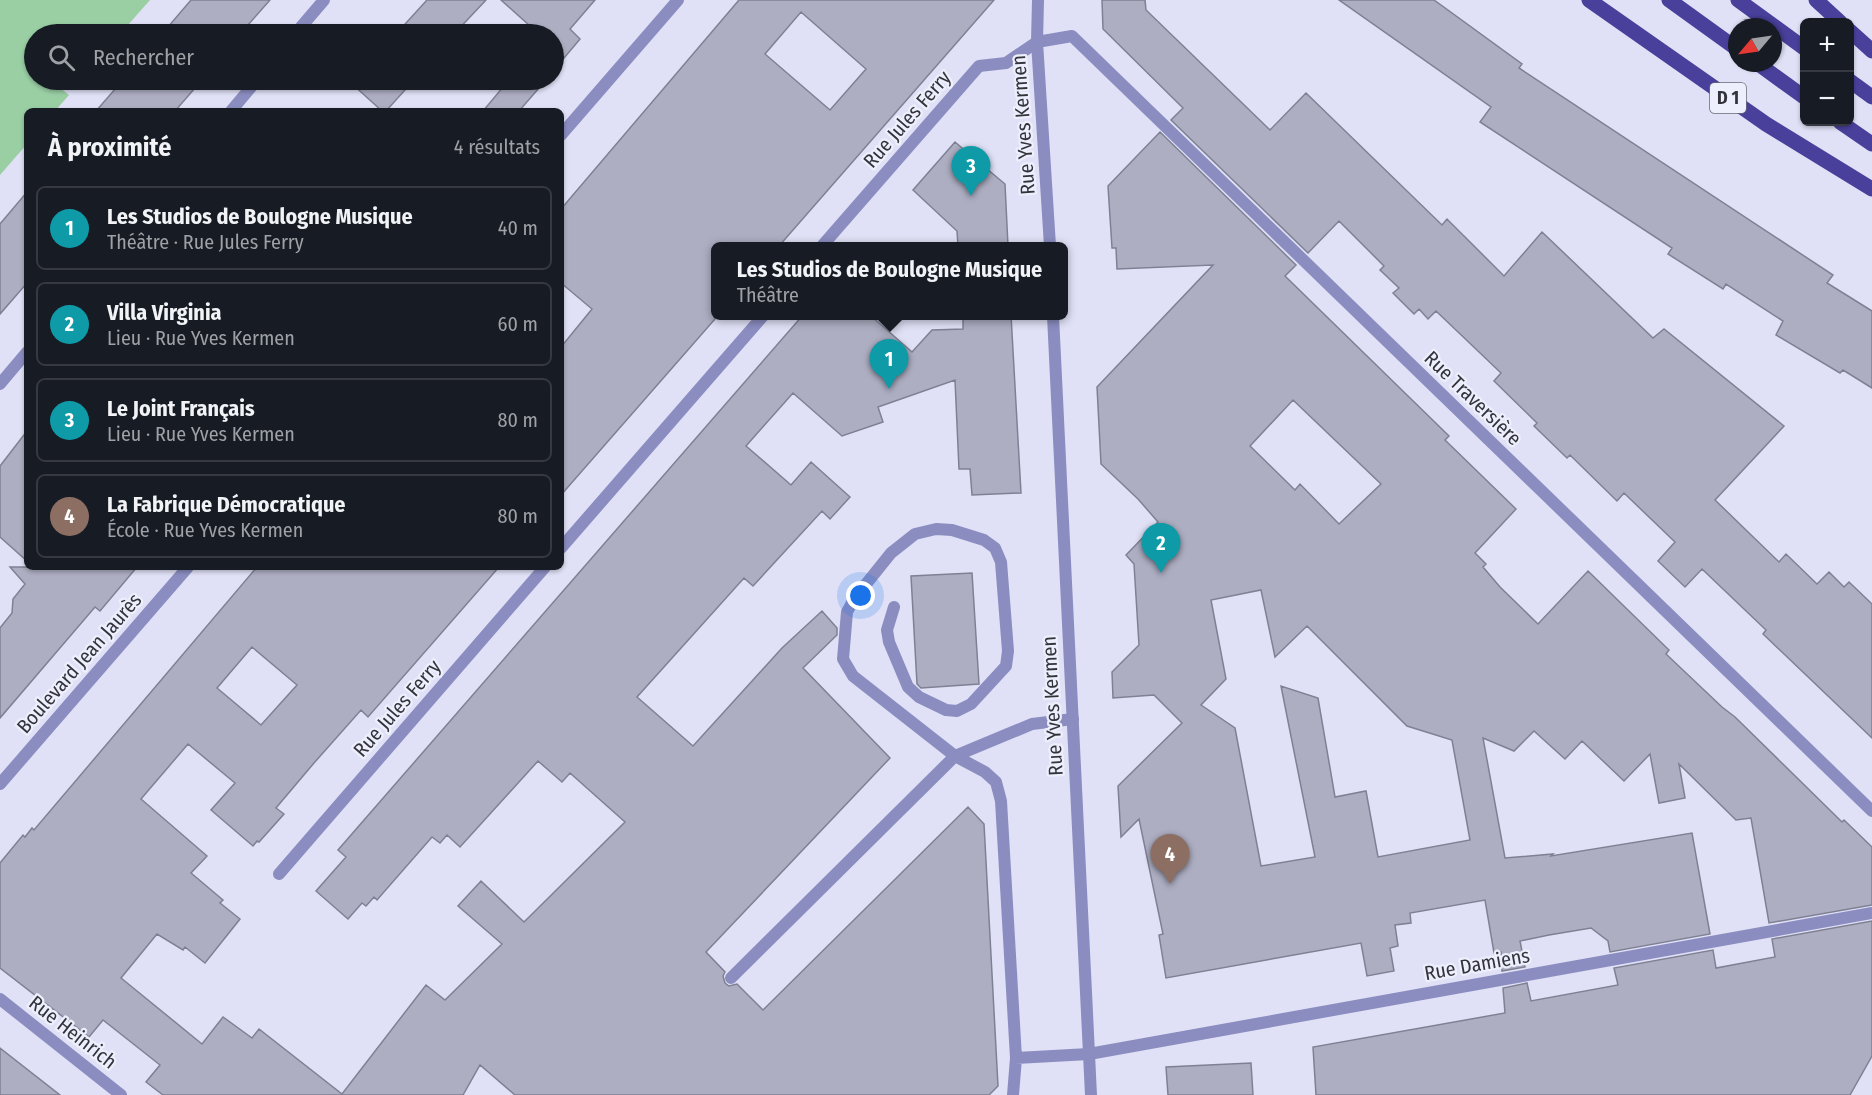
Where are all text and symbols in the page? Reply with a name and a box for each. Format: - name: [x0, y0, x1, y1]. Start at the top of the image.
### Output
- north arrow: [1728, 18, 1782, 72]
- map controls: [1800, 18, 1854, 126]
- button: +: [1800, 18, 1854, 72]
- search box: [24, 24, 564, 90]
- icon: search: [45, 41, 78, 74]
- text: Rechercher: [93, 44, 194, 71]
- street label: Rue Yves Kermen: [1006, 54, 1040, 196]
- street label: Rue Jules Ferry: [858, 65, 956, 173]
- button: −: [1800, 72, 1854, 126]
- road number: D 1: [1710, 83, 1746, 113]
- text: À proximité: [48, 132, 171, 163]
- text: 4 résultats: [454, 135, 540, 159]
- pin: 3: [952, 146, 990, 196]
- text: Les Studios de Boulogne Musique: [107, 203, 413, 230]
- text: 1: [65, 216, 74, 240]
- text: 40 m: [498, 216, 538, 240]
- text: Théâtre · Rue Jules Ferry: [107, 230, 304, 254]
- popup: [711, 242, 1068, 320]
- text: Les Studios de Boulogne Musique: [737, 256, 1042, 283]
- text: Théâtre: [737, 283, 799, 307]
- text: Villa Virginia: [107, 299, 222, 326]
- text: 2: [65, 312, 74, 336]
- text: 60 m: [498, 312, 538, 336]
- text: Lieu · Rue Yves Kermen: [107, 326, 295, 350]
- pin: 1: [870, 340, 908, 389]
- street label: Rue Traversière: [1419, 346, 1527, 450]
- text: Le Joint Français: [107, 395, 255, 422]
- text: 3: [65, 408, 74, 432]
- text: 80 m: [498, 408, 538, 432]
- text: Lieu · Rue Yves Kermen: [107, 422, 295, 446]
- text: La Fabrique Démocratique: [107, 491, 346, 518]
- text: 4: [64, 504, 75, 528]
- text: 80 m: [498, 504, 538, 528]
- text: École · Rue Yves Kermen: [107, 518, 303, 542]
- pin: 2: [1142, 524, 1180, 573]
- your location: [846, 581, 875, 610]
- street label: Boulevard Jean Jaurès: [12, 588, 146, 738]
- street label: Rue Yves Kermen: [1036, 636, 1068, 776]
- street label: Rue Jules Ferry: [348, 654, 446, 762]
- pin: 4: [1150, 834, 1190, 884]
- street label: Rue Damiens: [1422, 943, 1532, 985]
- street label: Rue Heinrich: [24, 990, 122, 1074]

